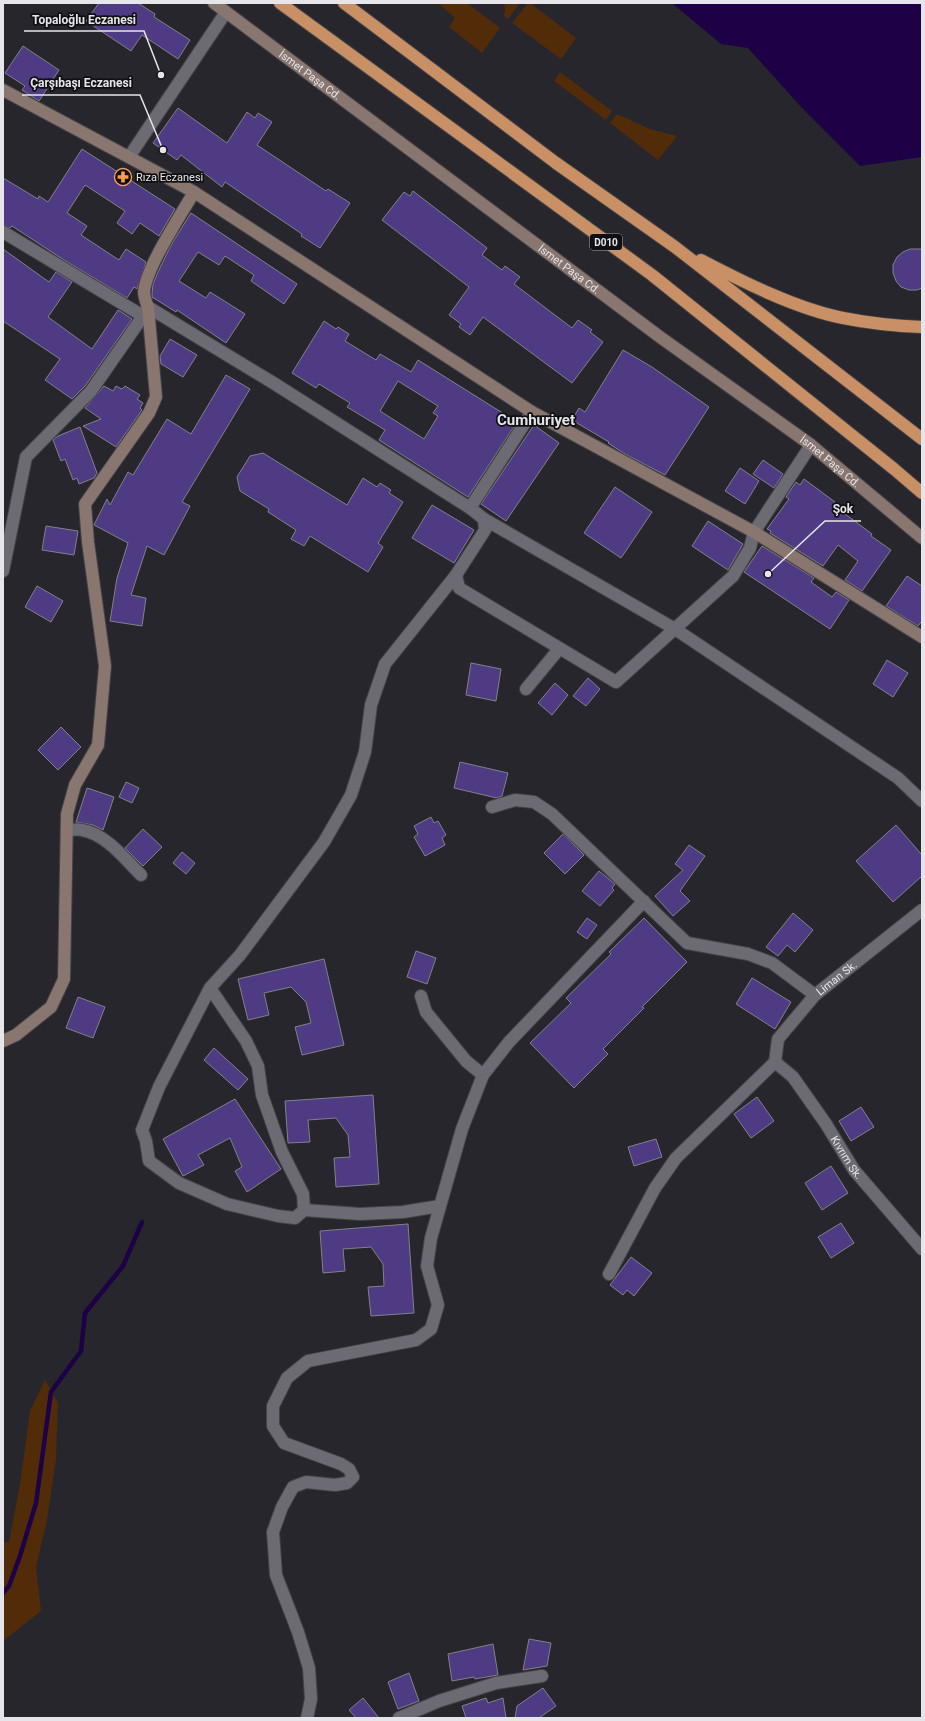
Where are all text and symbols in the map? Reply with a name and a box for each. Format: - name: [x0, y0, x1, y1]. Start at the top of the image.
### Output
- callout: Topaloğlu Eczanesi: [24, 7, 144, 31]
- text: Topaloğlu Eczanesi: [32, 13, 136, 27]
- street label: İsmet Paşa Cd.: [276, 48, 344, 102]
- callout: Çarşıbaşı Eczanesi: [22, 71, 140, 95]
- text: Çarşıbaşı Eczanesi: [30, 76, 132, 90]
- pharmacy icon: Rıza Eczanesi: [113, 167, 133, 187]
- place label: Rıza Eczanesi: [136, 171, 203, 184]
- road number: D010: [590, 234, 622, 250]
- street label: İsmet Paşa Cd.: [536, 242, 603, 297]
- district label: Cumhuriyet: [497, 411, 575, 429]
- street label: İsmet Paşa Cd.: [798, 433, 863, 490]
- callout: Şok: [825, 497, 861, 521]
- text: Şok: [833, 502, 854, 516]
- street label: Liman Sk.: [814, 958, 859, 998]
- street label: Kıvrım Sk.: [828, 1133, 865, 1182]

